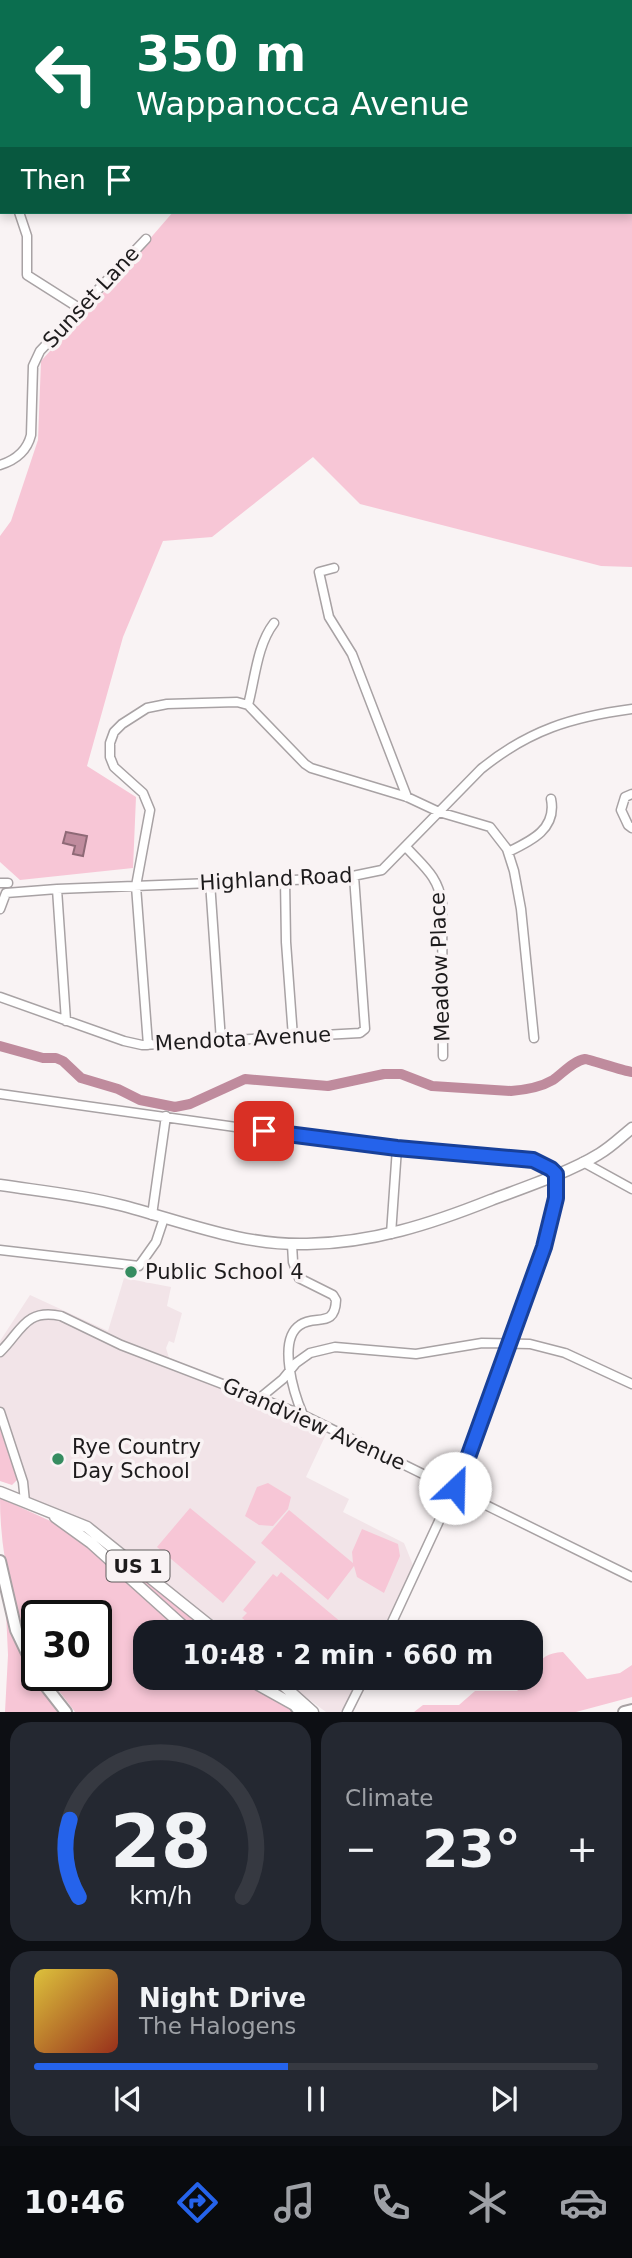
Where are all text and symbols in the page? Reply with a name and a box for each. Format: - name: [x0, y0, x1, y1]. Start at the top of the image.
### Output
- text: 350 m: [136, 26, 306, 83]
- icon: left: [21, 28, 112, 119]
- text: Wappanocca Avenue: [136, 85, 469, 123]
- icon: arrive: [100, 161, 138, 199]
- text: Then: [21, 165, 86, 195]
- street label: Sunset Lane: [38, 241, 144, 353]
- street label: Highland Road: [199, 863, 353, 895]
- street label: Meadow Place: [425, 892, 455, 1042]
- street label: Mendota Avenue: [154, 1022, 332, 1056]
- pin: [234, 1101, 294, 1161]
- icon: arrive: [245, 1112, 283, 1150]
- place label: Public School 4: [145, 1260, 304, 1284]
- marker: Public School 4: [123, 1264, 139, 1280]
- street label: Grandview Avenue: [219, 1373, 409, 1475]
- place label: Rye Country Day School: [72, 1435, 201, 1483]
- marker: Rye Country Day School: [50, 1451, 66, 1467]
- position arrow: [418, 1451, 492, 1525]
- road number: US 1: [106, 1550, 170, 1582]
- speed limit sign: 30: [21, 1600, 112, 1691]
- text: 10:48 · 2 min · 660 m: [183, 1640, 493, 1670]
- text: Climate: [345, 1785, 434, 1811]
- text: 28: [110, 1800, 211, 1885]
- text: 23°: [422, 1819, 521, 1879]
- text: −: [345, 1827, 377, 1871]
- text: +: [566, 1827, 598, 1871]
- text: km/h: [129, 1881, 192, 1910]
- text: Night Drive: [139, 1983, 306, 2013]
- text: The Halogens: [139, 2013, 296, 2039]
- icon: previous: [109, 2080, 147, 2118]
- icon: pause: [297, 2080, 335, 2118]
- icon: next: [485, 2080, 523, 2118]
- icon: directions: [173, 2178, 222, 2227]
- icon: music: [270, 2178, 319, 2227]
- icon: phone: [366, 2178, 415, 2227]
- icon: climate: [463, 2178, 512, 2227]
- icon: car: [559, 2178, 608, 2227]
- text: 10:46: [24, 2183, 126, 2221]

